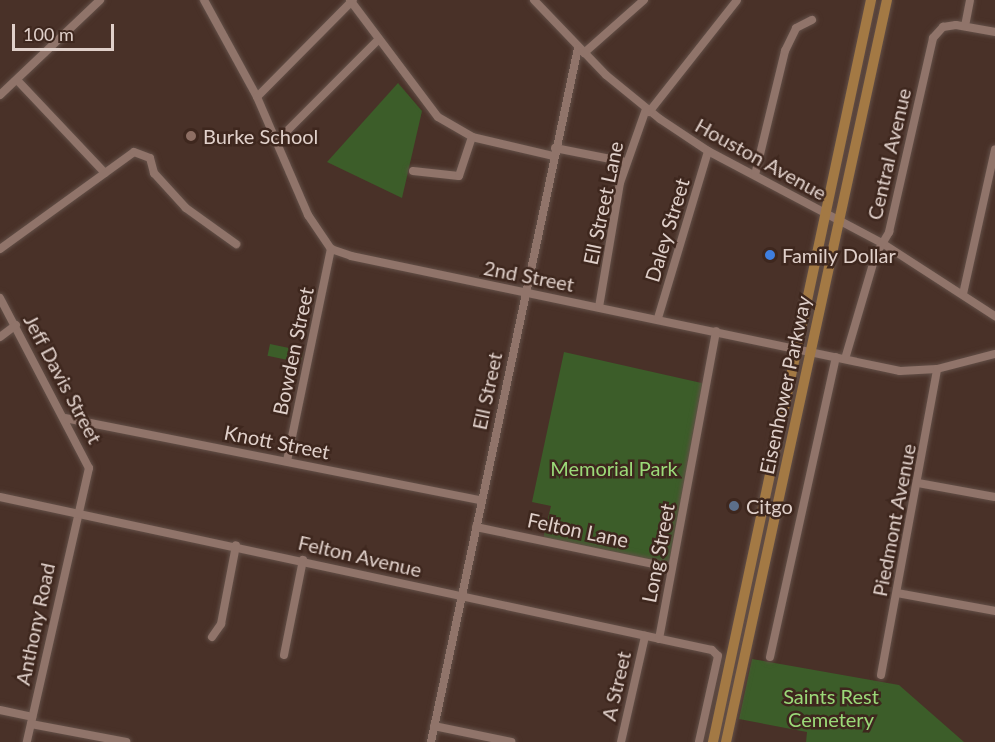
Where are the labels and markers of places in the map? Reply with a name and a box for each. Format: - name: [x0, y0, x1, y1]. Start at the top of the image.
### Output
- place label: Burke School: [203, 124, 318, 148]
- marker: Burke School: [184, 129, 198, 143]
- place label: Family Dollar: [782, 243, 896, 267]
- marker: Family Dollar: [763, 248, 777, 262]
- place label: Citgo: [746, 494, 793, 518]
- marker: Citgo: [727, 499, 741, 513]

